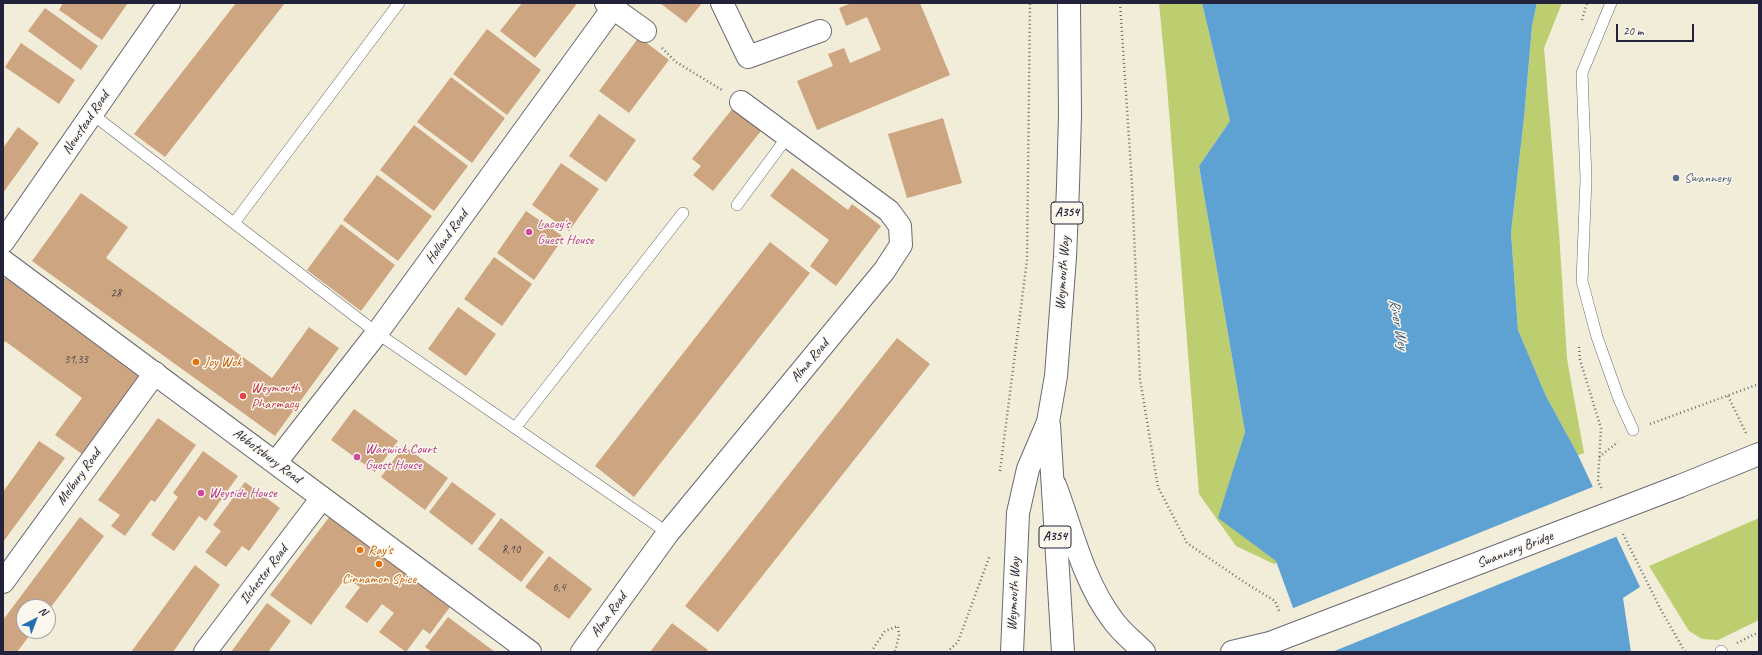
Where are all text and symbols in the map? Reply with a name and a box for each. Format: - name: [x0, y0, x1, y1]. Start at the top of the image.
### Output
- scale bar: [1618, 16, 1696, 42]
- text: 20 m: [1623, 23, 1643, 39]
- street label: Newstead Road: [59, 88, 113, 158]
- place label: Swannery: [1684, 170, 1731, 186]
- marker: Swannery: [1671, 173, 1681, 183]
- road number: A354: [1051, 202, 1083, 224]
- street label: Holland Road: [422, 207, 472, 267]
- place label: Lacey's Guest House: [537, 216, 594, 248]
- marker: Lacey's Guest House: [524, 227, 534, 237]
- street label: Weymouth Way: [1052, 236, 1074, 310]
- house number: 28: [111, 287, 121, 301]
- water label: River Wey: [1384, 297, 1412, 351]
- street label: Alma Road: [787, 336, 833, 386]
- house number: 31,33: [64, 353, 88, 367]
- place label: Joy Wok: [204, 354, 241, 370]
- marker: Joy Wok: [191, 357, 201, 367]
- place label: Weymouth Pharmacy: [251, 380, 300, 412]
- marker: Weymouth Pharmacy: [238, 391, 248, 401]
- street label: Abbotsbury Road: [229, 425, 305, 487]
- place label: Warwick Court Guest House: [365, 441, 436, 474]
- street label: Melbury Road: [53, 446, 105, 508]
- marker: Warwick Court Guest House: [352, 452, 362, 462]
- place label: Weyside House: [209, 485, 277, 501]
- marker: Weyside House: [196, 488, 206, 498]
- road number: A354: [1039, 526, 1071, 548]
- street label: Swannery Bridge: [1475, 528, 1555, 572]
- street label: Ilchester Road: [236, 542, 292, 608]
- place label: Ray's: [368, 542, 392, 558]
- house number: 8,10: [502, 543, 520, 557]
- marker: Ray's: [355, 545, 365, 555]
- street label: Weymouth Way: [1004, 557, 1024, 631]
- marker: Cinnamon Spice: [374, 559, 384, 569]
- place label: Cinnamon Spice: [342, 571, 416, 587]
- house number: 6,4: [552, 581, 566, 595]
- street label: Alma Road: [587, 589, 631, 641]
- north arrow: [16, 599, 56, 639]
- text: N: [36, 603, 51, 618]

